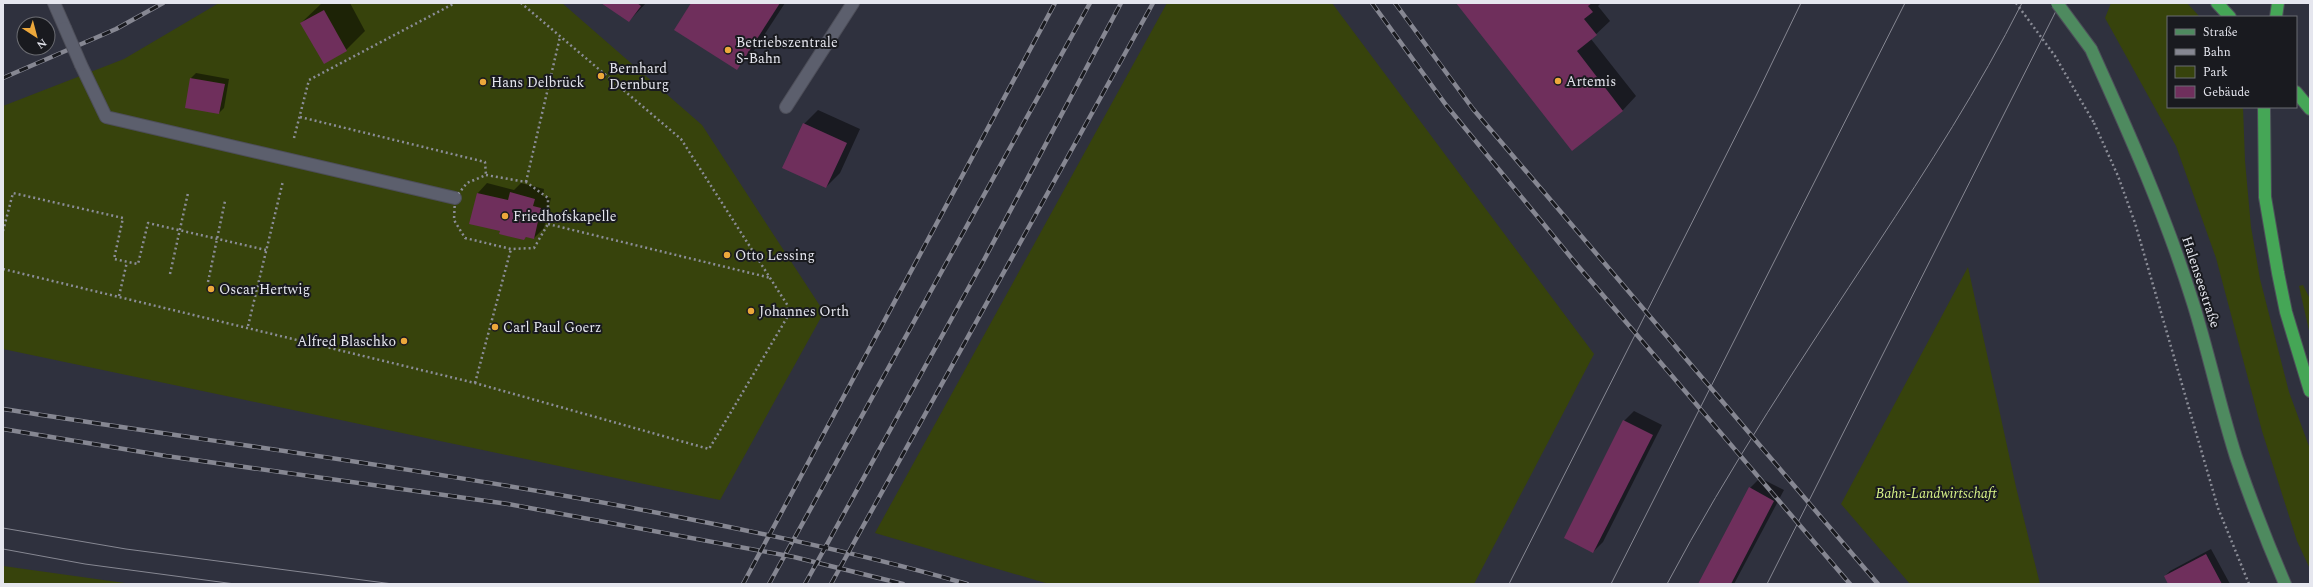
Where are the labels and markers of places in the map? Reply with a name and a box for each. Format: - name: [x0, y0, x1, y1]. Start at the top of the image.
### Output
- place label: Betriebszentrale S-Bahn: [736, 32, 838, 69]
- marker: Betriebszentrale S-Bahn: [723, 45, 733, 55]
- place label: Bernhard Dernburg: [609, 58, 669, 95]
- marker: Bernhard Dernburg: [596, 71, 606, 81]
- place label: Artemis: [1566, 71, 1616, 92]
- place label: Hans Delbrück: [491, 72, 585, 93]
- marker: Artemis: [1553, 76, 1563, 86]
- marker: Hans Delbrück: [478, 77, 488, 87]
- place label: Friedhofskapelle: [513, 206, 617, 227]
- marker: Friedhofskapelle: [500, 211, 510, 221]
- place label: Otto Lessing: [735, 245, 815, 266]
- marker: Otto Lessing: [722, 250, 732, 260]
- place label: Oscar Hertwig: [219, 279, 310, 300]
- marker: Oscar Hertwig: [206, 284, 216, 294]
- place label: Johannes Orth: [759, 301, 849, 322]
- marker: Johannes Orth: [746, 306, 756, 316]
- place label: Carl Paul Goerz: [503, 317, 602, 338]
- marker: Carl Paul Goerz: [490, 322, 500, 332]
- place label: Alfred Blaschko: [297, 331, 396, 352]
- marker: Alfred Blaschko: [399, 336, 409, 346]

